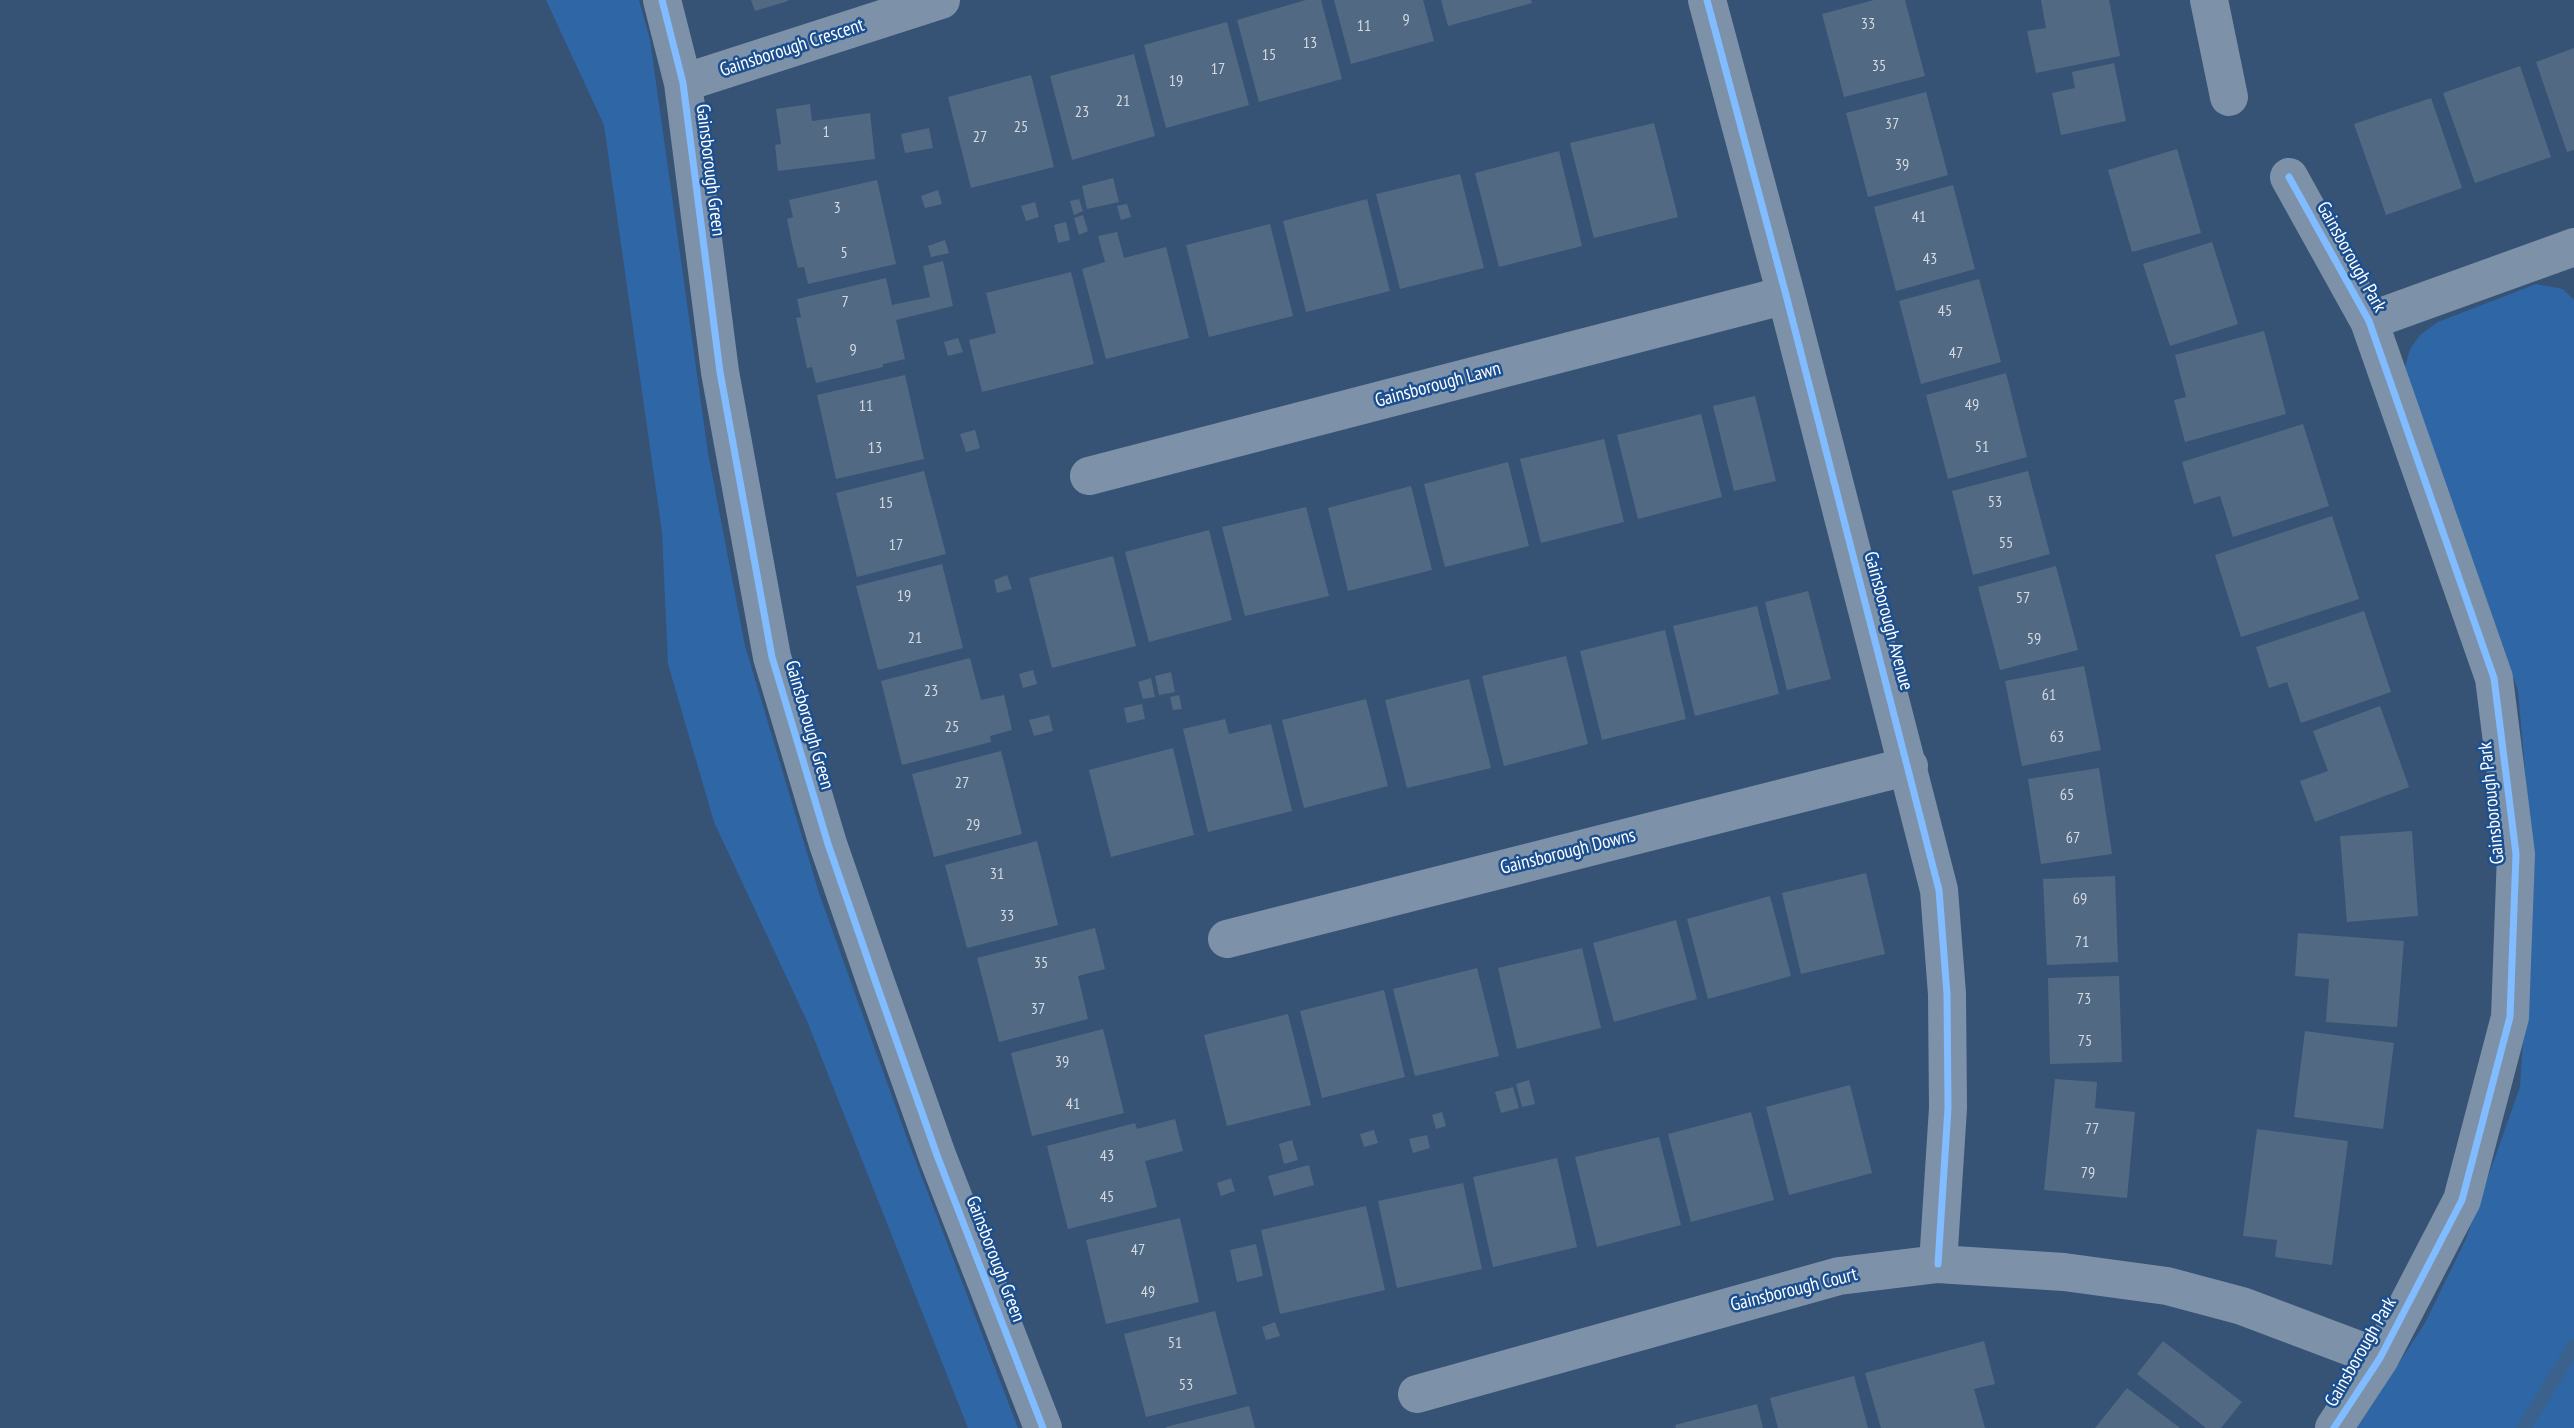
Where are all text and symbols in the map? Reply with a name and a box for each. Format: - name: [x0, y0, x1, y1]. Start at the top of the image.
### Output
- house number: 9: [1402, 10, 1410, 30]
- street label: Gainsborough Crescent: [717, 14, 867, 82]
- house number: 33: [1861, 14, 1875, 34]
- house number: 11: [1357, 16, 1371, 36]
- house number: 13: [1303, 33, 1317, 53]
- house number: 15: [1262, 45, 1276, 65]
- house number: 35: [1872, 56, 1886, 76]
- house number: 17: [1211, 59, 1225, 79]
- house number: 19: [1169, 71, 1183, 91]
- house number: 21: [1116, 91, 1130, 111]
- house number: 23: [1075, 102, 1089, 122]
- street label: Gainsborough Green: [691, 103, 729, 237]
- house number: 37: [1885, 114, 1899, 134]
- house number: 25: [1014, 117, 1028, 137]
- house number: 1: [822, 122, 830, 142]
- house number: 27: [973, 127, 987, 147]
- house number: 39: [1895, 155, 1909, 175]
- house number: 3: [833, 198, 841, 218]
- street label: Gainsborough Park: [2311, 198, 2391, 316]
- house number: 41: [1912, 207, 1926, 227]
- house number: 5: [840, 243, 848, 263]
- house number: 43: [1923, 249, 1937, 269]
- house number: 7: [841, 292, 849, 312]
- house number: 45: [1938, 301, 1952, 321]
- house number: 9: [849, 340, 857, 360]
- house number: 47: [1949, 343, 1963, 363]
- street label: Gainsborough Lawn: [1373, 357, 1503, 413]
- house number: 49: [1965, 395, 1979, 415]
- house number: 11: [859, 396, 873, 416]
- house number: 51: [1975, 437, 1989, 457]
- house number: 13: [868, 438, 882, 458]
- house number: 53: [1988, 492, 2002, 512]
- house number: 15: [879, 493, 893, 513]
- house number: 55: [1999, 533, 2013, 553]
- house number: 17: [889, 535, 903, 555]
- street label: Gainsborough Avenue: [1859, 549, 1917, 693]
- house number: 19: [897, 586, 911, 606]
- house number: 57: [2016, 588, 2030, 608]
- house number: 21: [908, 628, 922, 648]
- house number: 59: [2027, 629, 2041, 649]
- street label: Gainsborough Green: [780, 658, 838, 792]
- house number: 23: [924, 681, 938, 701]
- house number: 61: [2042, 685, 2056, 705]
- house number: 25: [945, 717, 959, 737]
- house number: 63: [2050, 727, 2064, 747]
- street label: Gainsborough Park: [2474, 741, 2510, 865]
- house number: 27: [955, 773, 969, 793]
- house number: 65: [2060, 785, 2074, 805]
- house number: 29: [966, 815, 980, 835]
- street label: Gainsborough Downs: [1498, 824, 1638, 880]
- house number: 67: [2066, 828, 2080, 848]
- house number: 31: [990, 864, 1004, 884]
- house number: 69: [2073, 889, 2087, 909]
- house number: 33: [1000, 906, 1014, 926]
- house number: 71: [2075, 932, 2089, 952]
- house number: 35: [1034, 953, 1048, 973]
- house number: 73: [2077, 989, 2091, 1009]
- house number: 37: [1031, 999, 1045, 1019]
- house number: 75: [2078, 1031, 2092, 1051]
- house number: 39: [1055, 1052, 1069, 1072]
- house number: 41: [1066, 1094, 1080, 1114]
- house number: 77: [2085, 1119, 2099, 1139]
- house number: 43: [1100, 1146, 1114, 1166]
- house number: 79: [2081, 1163, 2095, 1183]
- house number: 45: [1100, 1187, 1114, 1207]
- street label: Gainsborough Green: [961, 1193, 1029, 1325]
- house number: 47: [1131, 1240, 1145, 1260]
- street label: Gainsborough Court: [1728, 1263, 1860, 1317]
- house number: 49: [1141, 1282, 1155, 1302]
- street label: Gainsborough Park: [2320, 1293, 2402, 1411]
- house number: 51: [1168, 1333, 1182, 1353]
- house number: 53: [1179, 1375, 1193, 1395]

